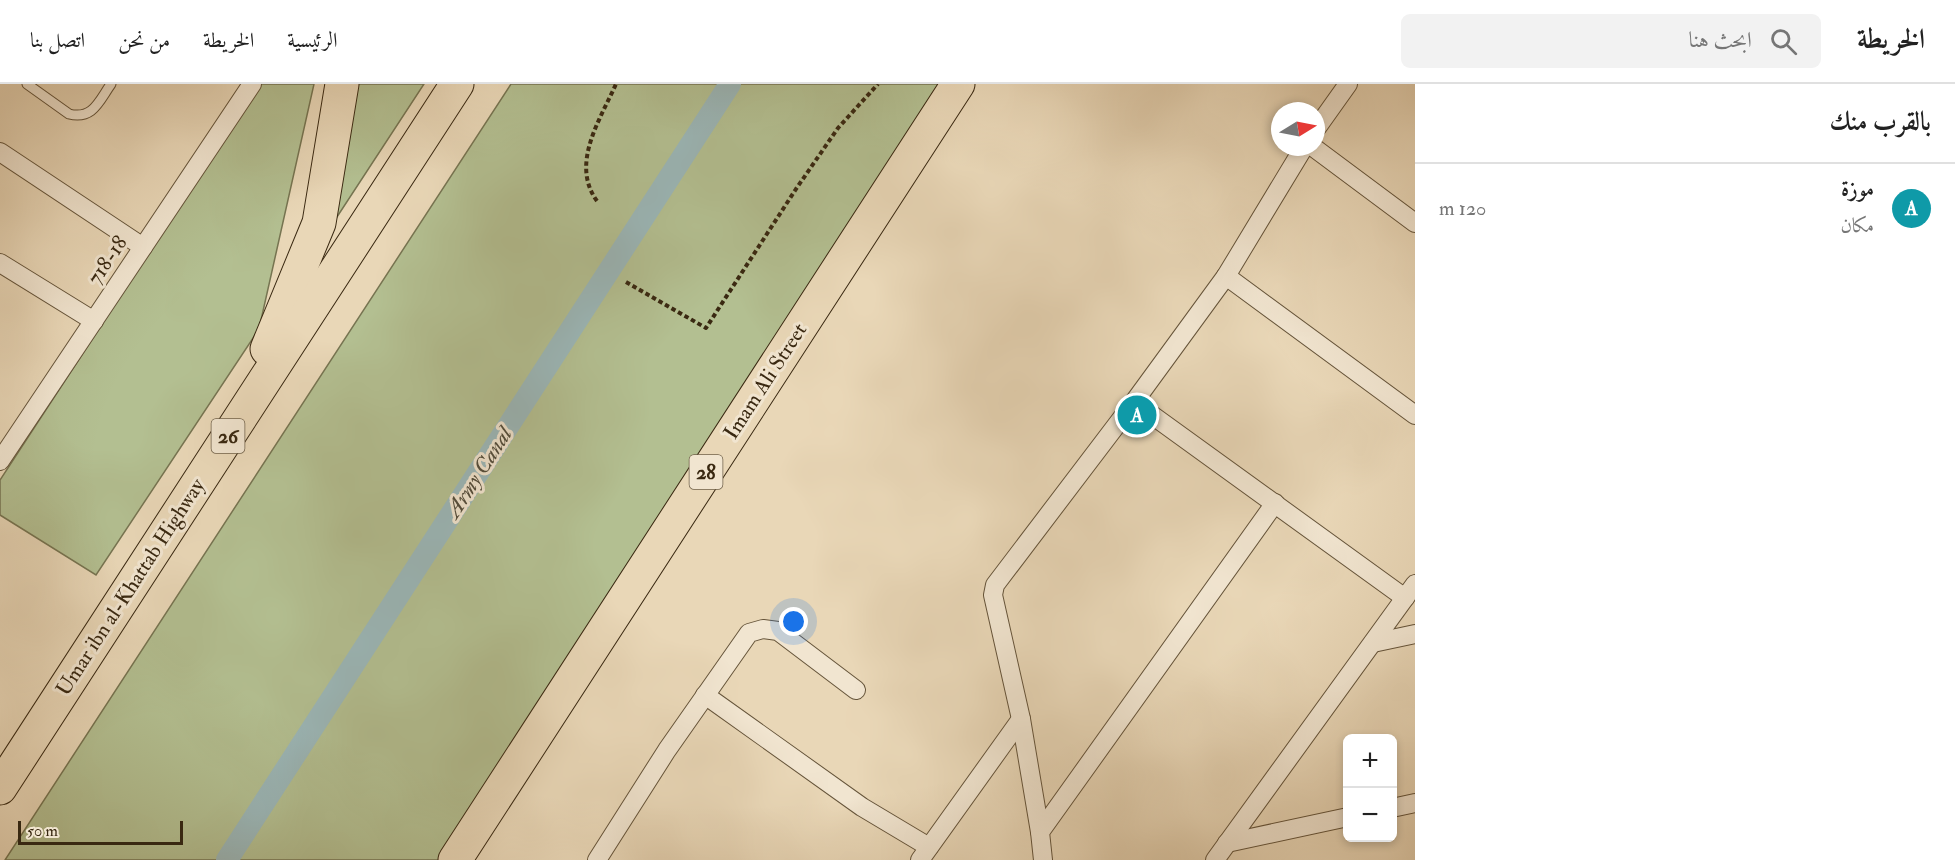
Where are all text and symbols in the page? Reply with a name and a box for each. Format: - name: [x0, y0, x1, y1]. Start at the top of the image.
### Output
- search box: [1401, 14, 1821, 68]
- text: الخريطة: [1857, 22, 1925, 57]
- icon: search: [1767, 25, 1800, 58]
- text: ابحث هنا: [1689, 26, 1752, 54]
- text: اتصل بنا: [30, 27, 85, 54]
- text: من نحن: [118, 27, 170, 54]
- text: الخريطة: [203, 27, 254, 54]
- text: الرئيسية: [287, 27, 338, 54]
- north arrow: [1271, 102, 1325, 156]
- text: بالقرب منك: [1829, 106, 1931, 138]
- text: موزة: [1841, 175, 1874, 203]
- text: 120 m: [1439, 196, 1486, 221]
- text: A: [1905, 196, 1918, 221]
- text: مكان: [1840, 213, 1874, 238]
- street label: 718-18: [81, 231, 134, 290]
- street label: Imam Ali Street: [718, 318, 813, 445]
- pin: A: [1118, 392, 1156, 438]
- road number: 26: [212, 419, 244, 453]
- water label: Army Canal: [438, 420, 519, 525]
- road number: 28: [690, 455, 722, 489]
- street label: Umar ibn al-Khattab Highway: [50, 473, 211, 701]
- your location: [779, 607, 808, 636]
- map controls: [1343, 734, 1397, 842]
- button: +: [1343, 734, 1397, 788]
- button: −: [1343, 788, 1397, 842]
- scale bar: [18, 818, 183, 846]
- text: 50 m: [27, 821, 58, 841]

